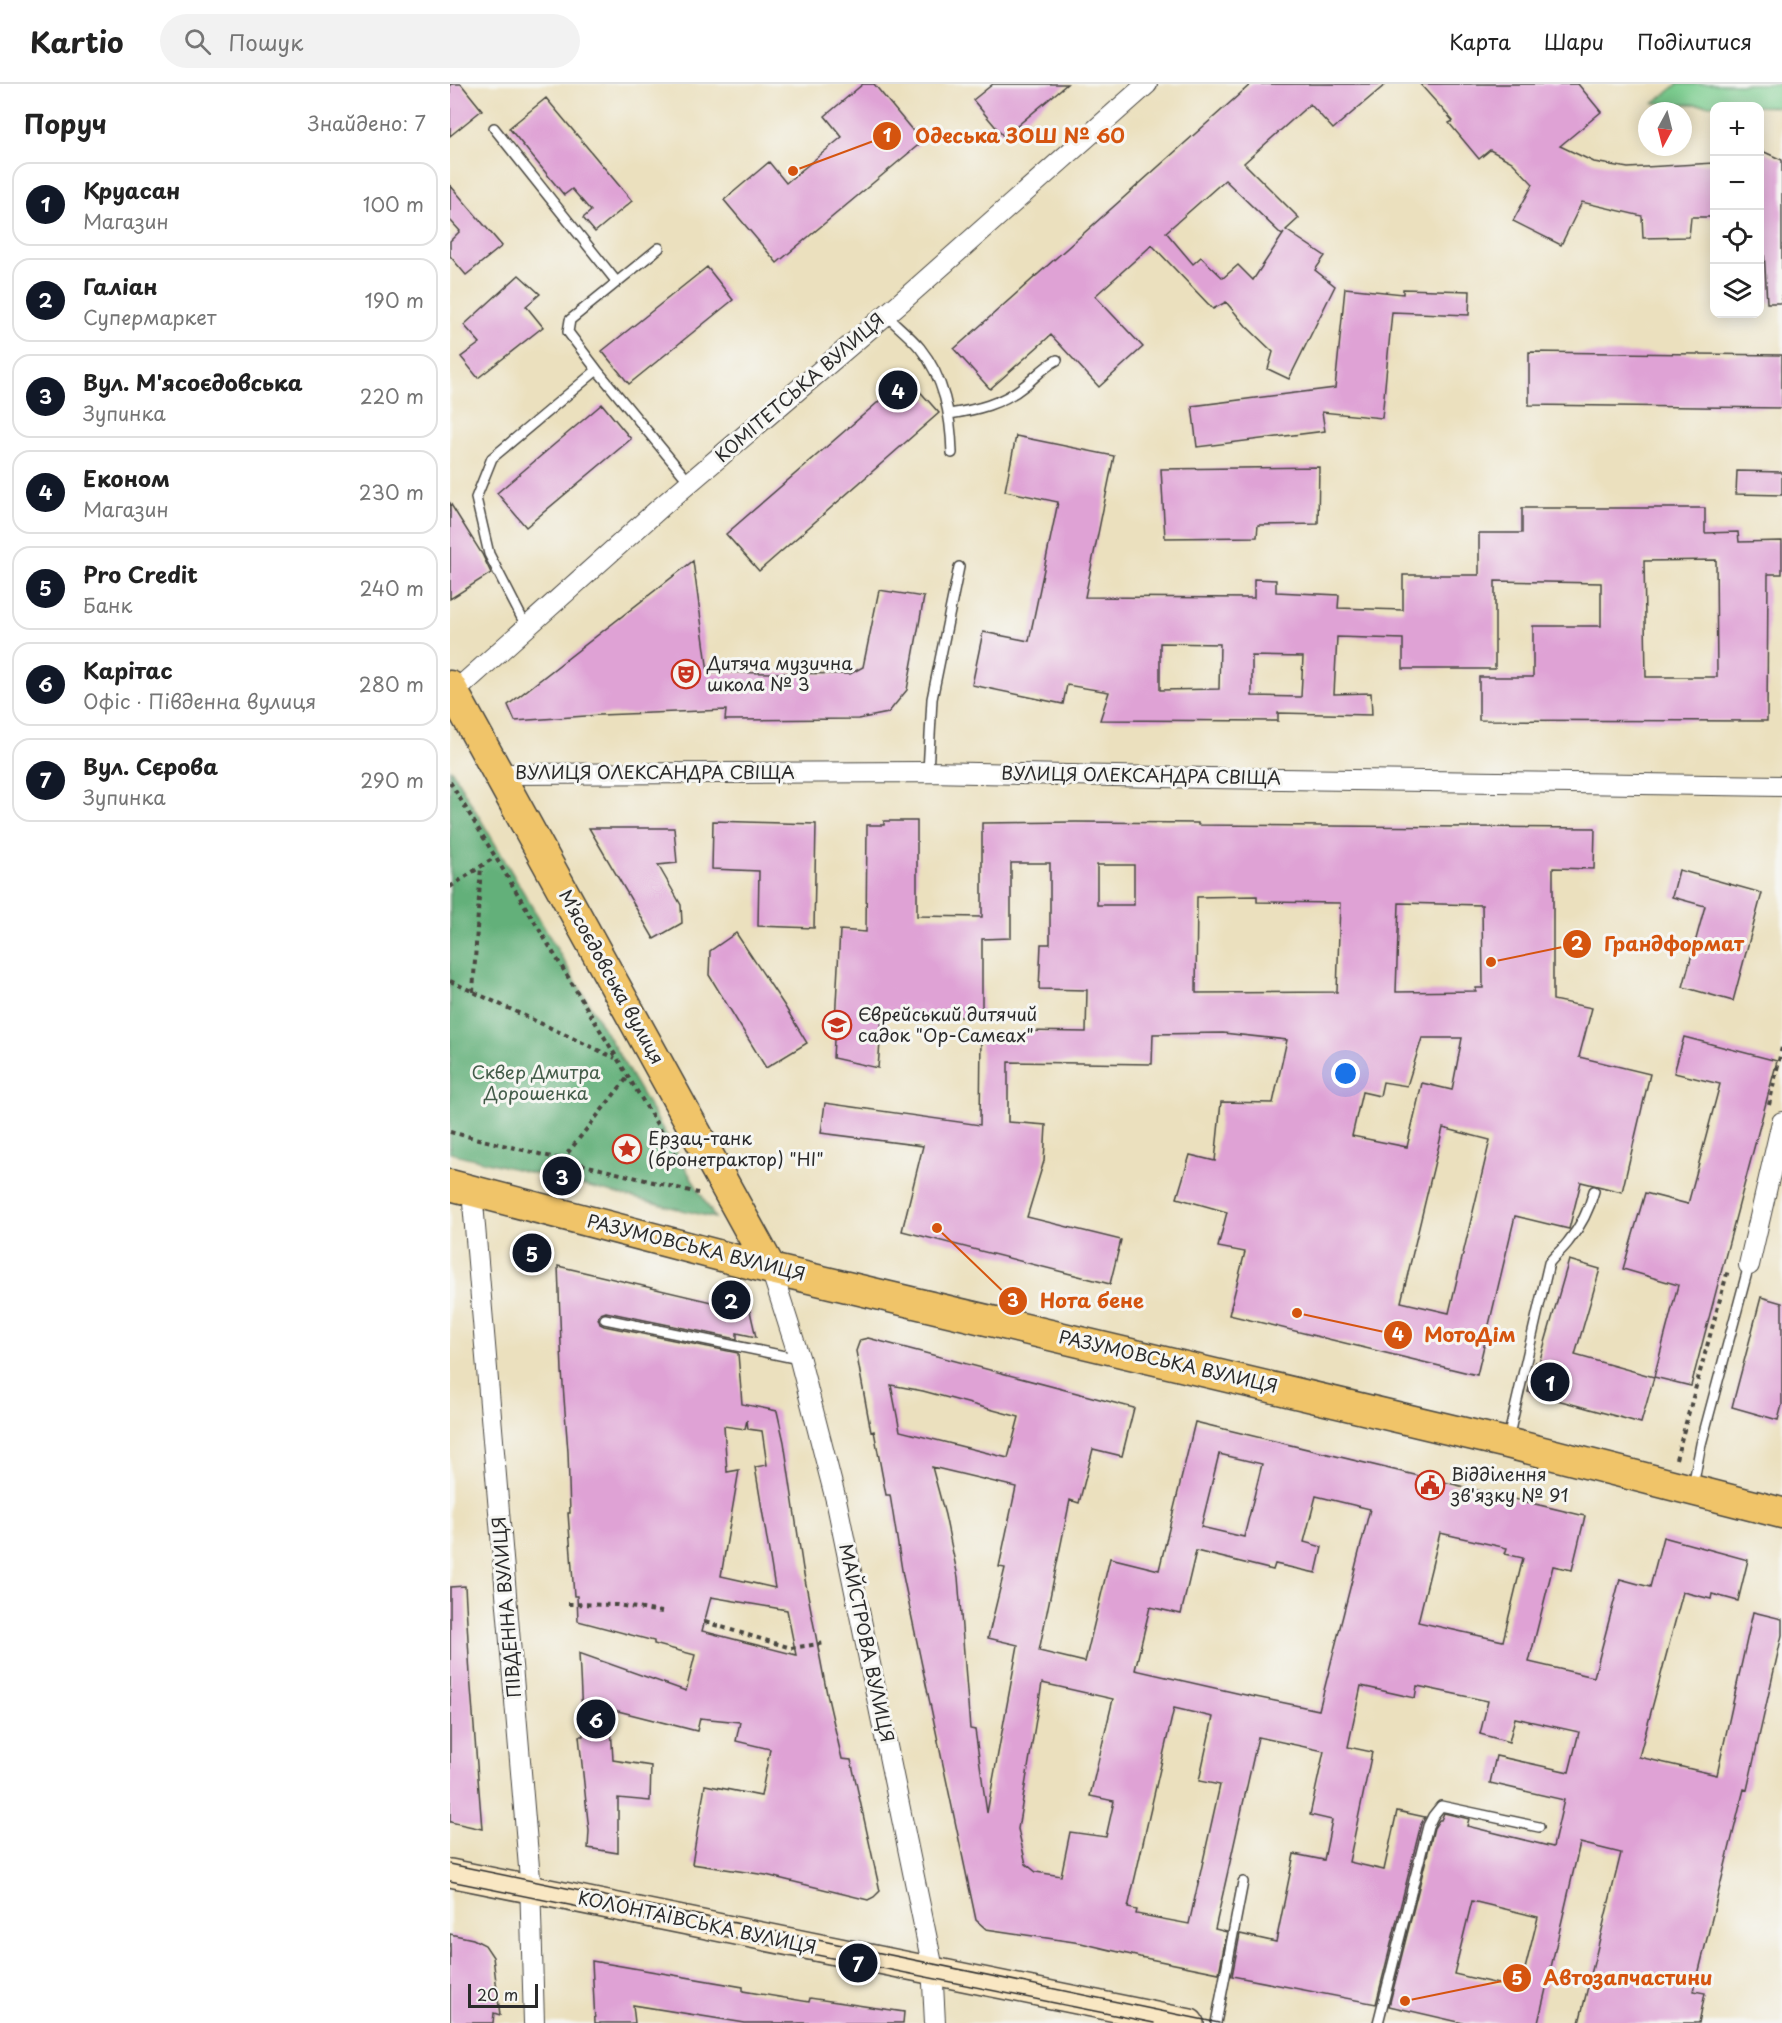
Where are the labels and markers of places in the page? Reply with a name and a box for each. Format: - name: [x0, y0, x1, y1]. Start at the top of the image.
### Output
- callout: Одеська ЗОШ № 60: [872, 117, 1137, 155]
- pin: 4: [878, 368, 918, 412]
- place label: Дитяча музична школа № 3: [706, 649, 853, 697]
- theatre icon: Дитяча музична школа № 3: [670, 658, 702, 690]
- callout: Грандформат: [1562, 925, 1756, 963]
- place label: Єврейський дитячий садок "Ор-Самєах": [858, 1000, 1037, 1048]
- school or university icon: Єврейський дитячий садок "Ор-Самєах": [821, 1009, 853, 1041]
- place label: Ерзац-танк (бронетрактор) "НІ": [648, 1124, 824, 1172]
- place icon: Ерзац-танк (бронетрактор) "НІ": [611, 1133, 643, 1165]
- pin: 3: [542, 1154, 582, 1198]
- pin: 5: [512, 1230, 551, 1276]
- pin: 2: [712, 1278, 750, 1322]
- callout: Нота бене: [998, 1282, 1156, 1320]
- callout: МотоДім: [1383, 1316, 1528, 1354]
- pin: 1: [1530, 1360, 1570, 1404]
- place label: Відділення зв'язку № 91: [1450, 1460, 1569, 1508]
- public building icon: Відділення зв'язку № 91: [1414, 1469, 1446, 1501]
- pin: 6: [576, 1696, 616, 1742]
- pin: 7: [838, 1940, 878, 1986]
- callout: Автозапчастини: [1502, 1959, 1725, 1997]

